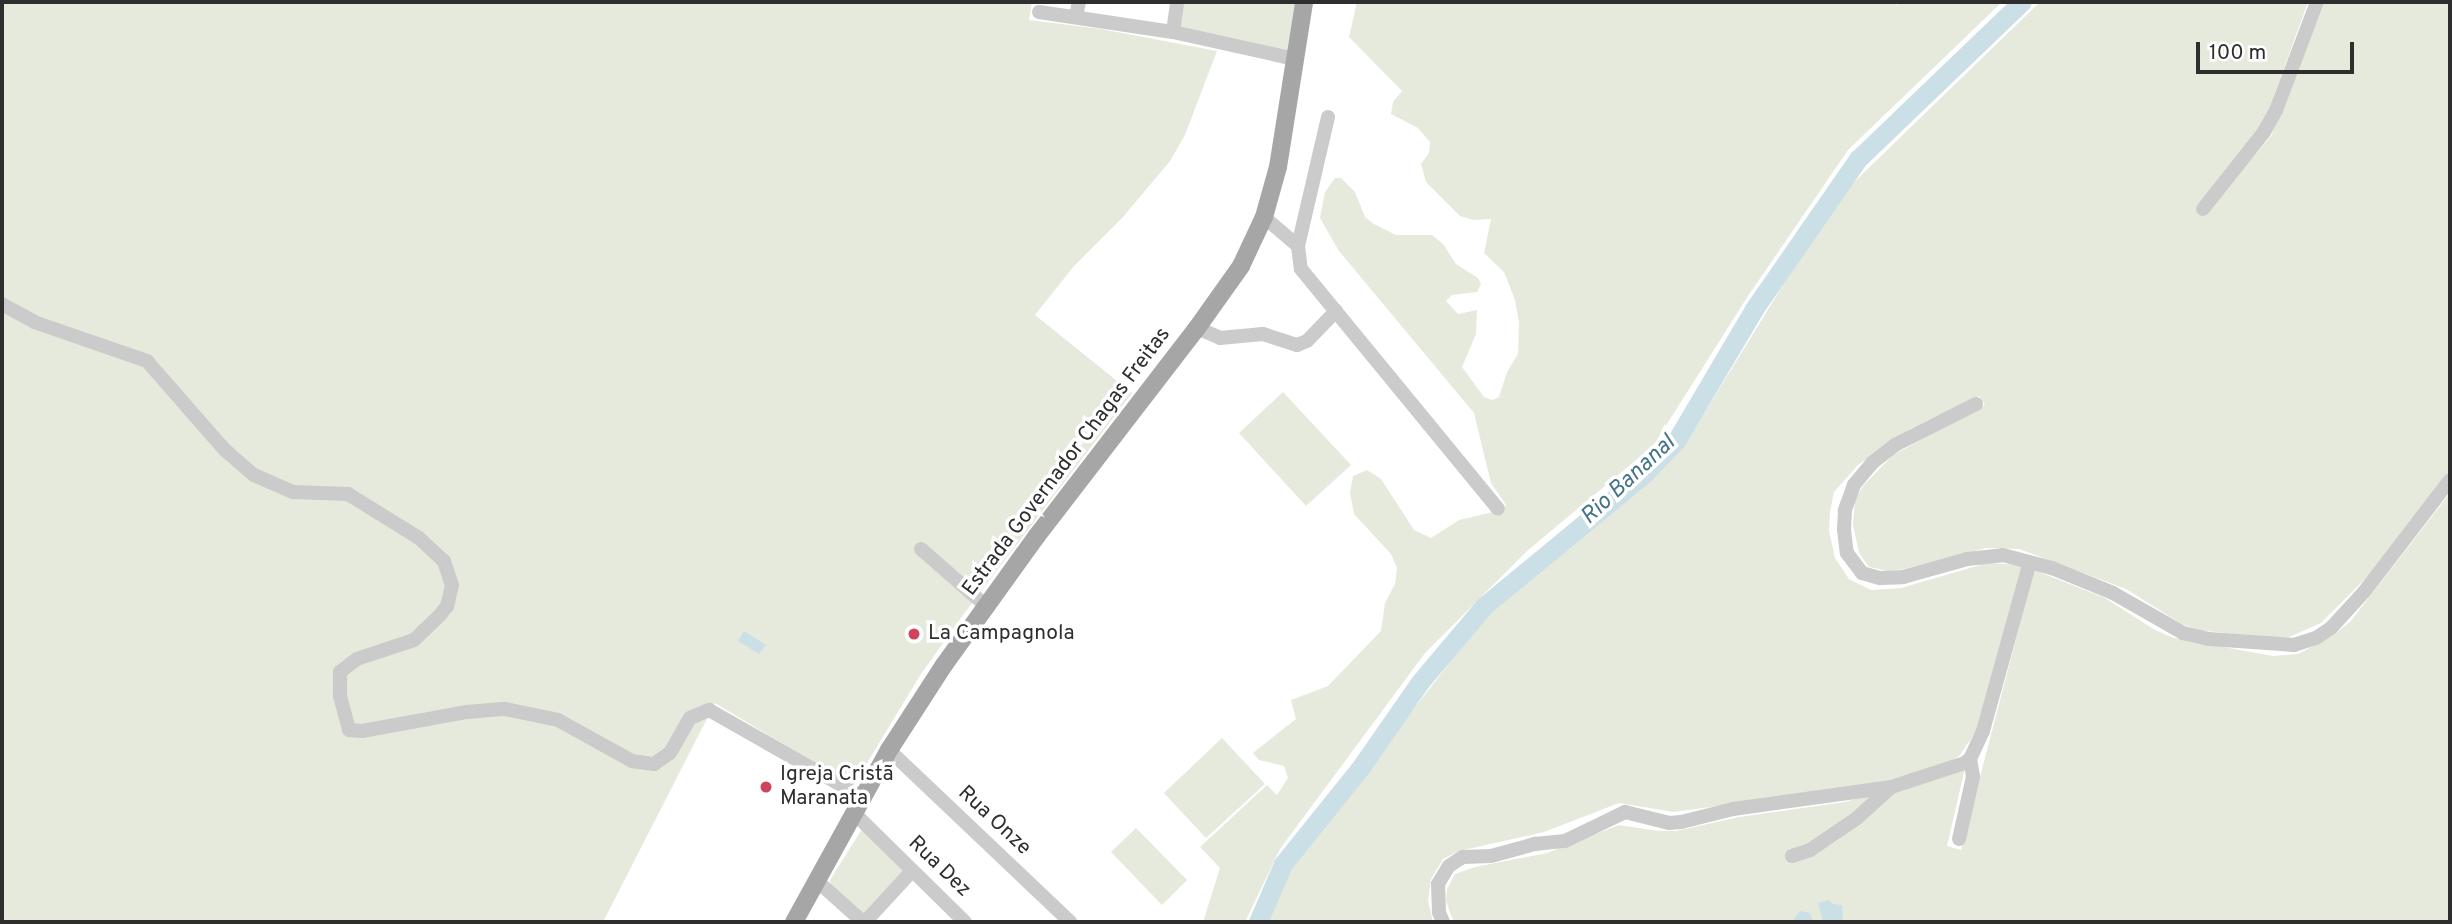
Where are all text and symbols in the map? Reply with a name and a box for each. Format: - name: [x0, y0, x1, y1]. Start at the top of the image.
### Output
- scale bar: [2200, 28, 2358, 72]
- text: 100 m: [2209, 40, 2266, 67]
- street label: Estrada Governador Chagas Freitas: [958, 323, 1176, 601]
- water label: Rio Bananal: [1576, 430, 1682, 532]
- place label: La Campagnola: [928, 621, 1075, 647]
- marker: La Campagnola: [906, 626, 922, 642]
- place label: Igreja Cristã Maranata: [780, 762, 894, 812]
- marker: Igreja Cristã Maranata: [758, 779, 774, 795]
- street label: Rua Onze: [952, 781, 1036, 861]
- street label: Rua Dez: [902, 831, 976, 903]

